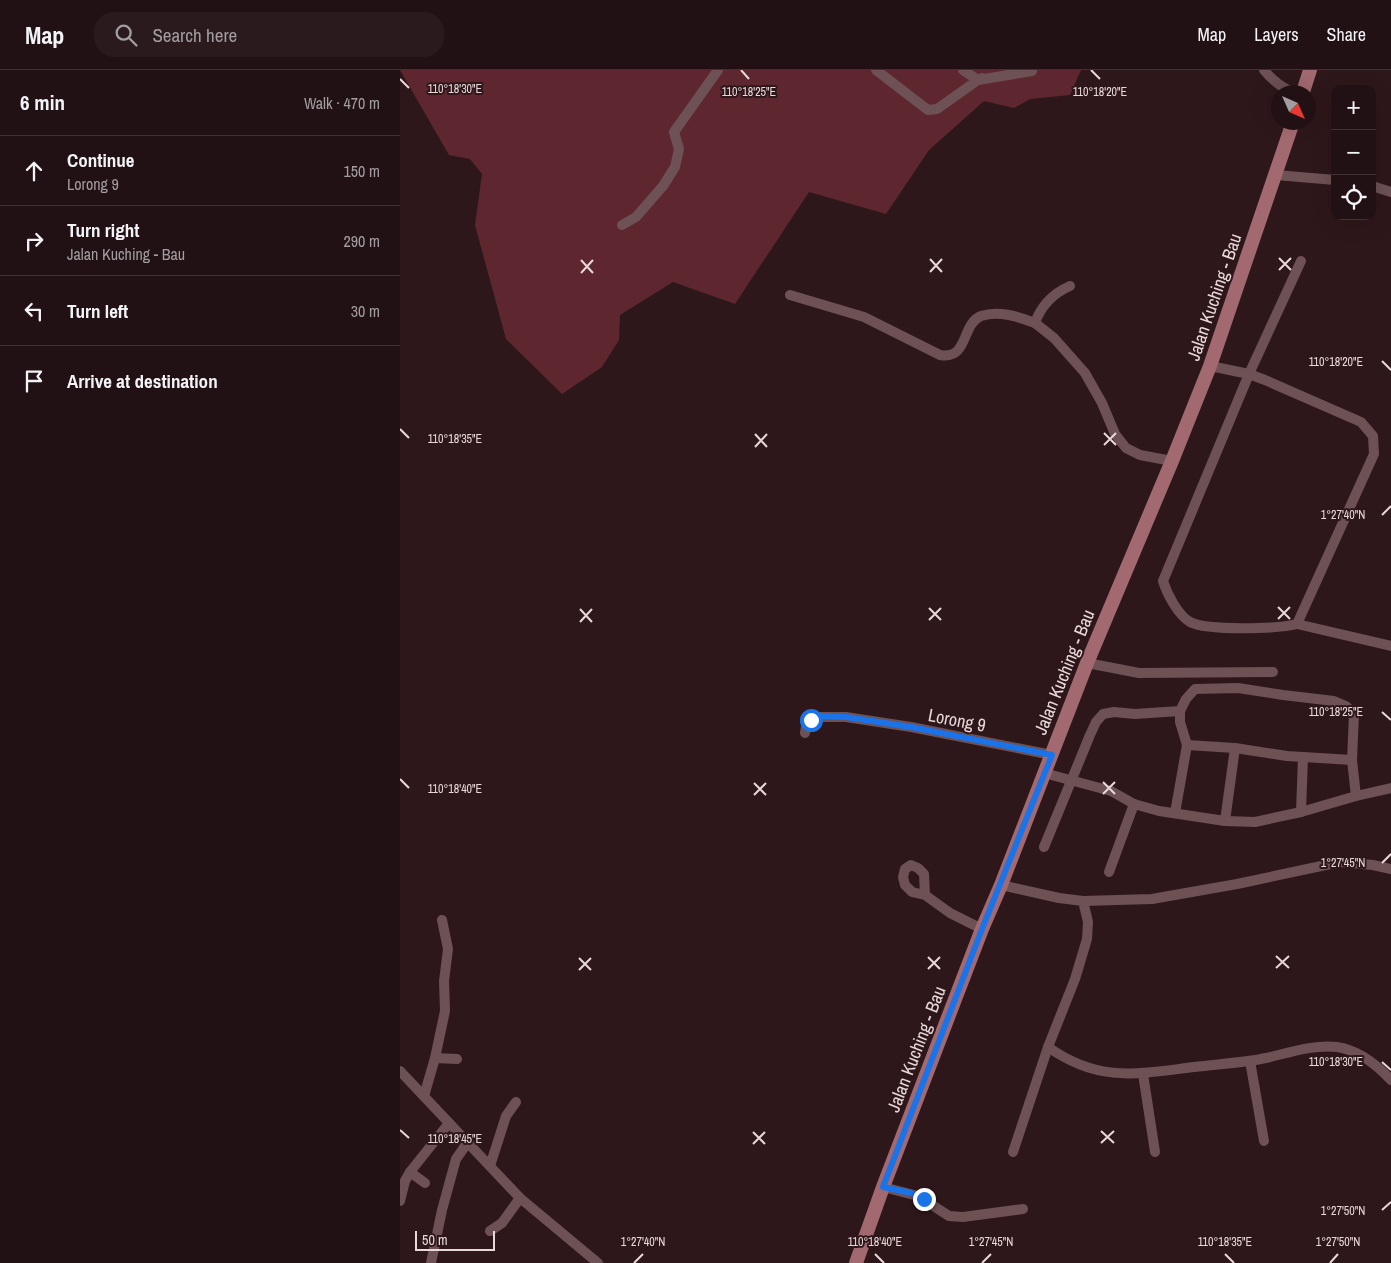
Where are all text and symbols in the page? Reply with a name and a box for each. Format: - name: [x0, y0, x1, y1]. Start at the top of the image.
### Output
- search box: [94, 12, 444, 57]
- text: Map: [25, 19, 64, 51]
- icon: search: [112, 21, 140, 49]
- text: Search here: [152, 22, 237, 48]
- text: Map: [1198, 22, 1226, 47]
- text: Layers: [1254, 22, 1299, 47]
- text: Share: [1327, 22, 1366, 47]
- text: 110°18'30"E: [428, 81, 482, 97]
- text: 110°18'25"E: [722, 84, 776, 100]
- text: 110°18'20"E: [1073, 84, 1127, 100]
- north arrow: [1271, 85, 1316, 130]
- map controls: [1331, 85, 1376, 220]
- button: +: [1331, 85, 1376, 130]
- text: 6 min: [20, 88, 65, 117]
- text: Walk · 470 m: [304, 92, 380, 114]
- button: −: [1331, 130, 1376, 175]
- text: Continue: [67, 147, 135, 173]
- icon: ahead: [20, 157, 48, 185]
- text: 150 m: [344, 160, 380, 182]
- text: Lorong 9: [67, 173, 119, 195]
- button: locate: [1331, 175, 1376, 220]
- text: Turn right: [67, 217, 139, 243]
- icon: right: [20, 227, 48, 255]
- text: 290 m: [344, 230, 380, 252]
- street label: Jalan Kuching - Bau: [1181, 230, 1247, 364]
- text: Jalan Kuching - Bau: [67, 243, 185, 265]
- icon: left: [20, 297, 48, 325]
- text: Turn left: [67, 298, 128, 324]
- text: 30 m: [351, 300, 380, 322]
- text: 110°18'20"E: [1309, 354, 1363, 370]
- icon: arrive: [20, 367, 48, 395]
- text: Arrive at destination: [67, 368, 218, 394]
- text: 110°18'35"E: [428, 431, 482, 447]
- text: 1°27'40"N: [1321, 507, 1365, 523]
- street label: Jalan Kuching - Bau: [1028, 606, 1100, 738]
- street label: Lorong 9: [926, 702, 988, 738]
- text: 110°18'25"E: [1309, 704, 1363, 720]
- route start: [800, 709, 823, 732]
- text: 110°18'40"E: [428, 781, 482, 797]
- text: 1°27'45"N: [1321, 855, 1365, 871]
- street label: Jalan Kuching - Bau: [881, 982, 951, 1116]
- text: 110°18'30"E: [1309, 1054, 1363, 1070]
- text: 110°18'45"E: [428, 1131, 482, 1147]
- route end: [913, 1188, 936, 1211]
- text: 1°27'50"N: [1321, 1203, 1365, 1219]
- scale bar: [415, 1228, 495, 1251]
- text: 50 m: [422, 1231, 448, 1249]
- text: 1°27'40"N: [621, 1234, 665, 1250]
- text: 110°18'40"E: [848, 1234, 902, 1250]
- text: 1°27'45"N: [969, 1234, 1013, 1250]
- text: 110°18'35"E: [1198, 1234, 1252, 1250]
- text: 1°27'50"N: [1316, 1234, 1360, 1250]

